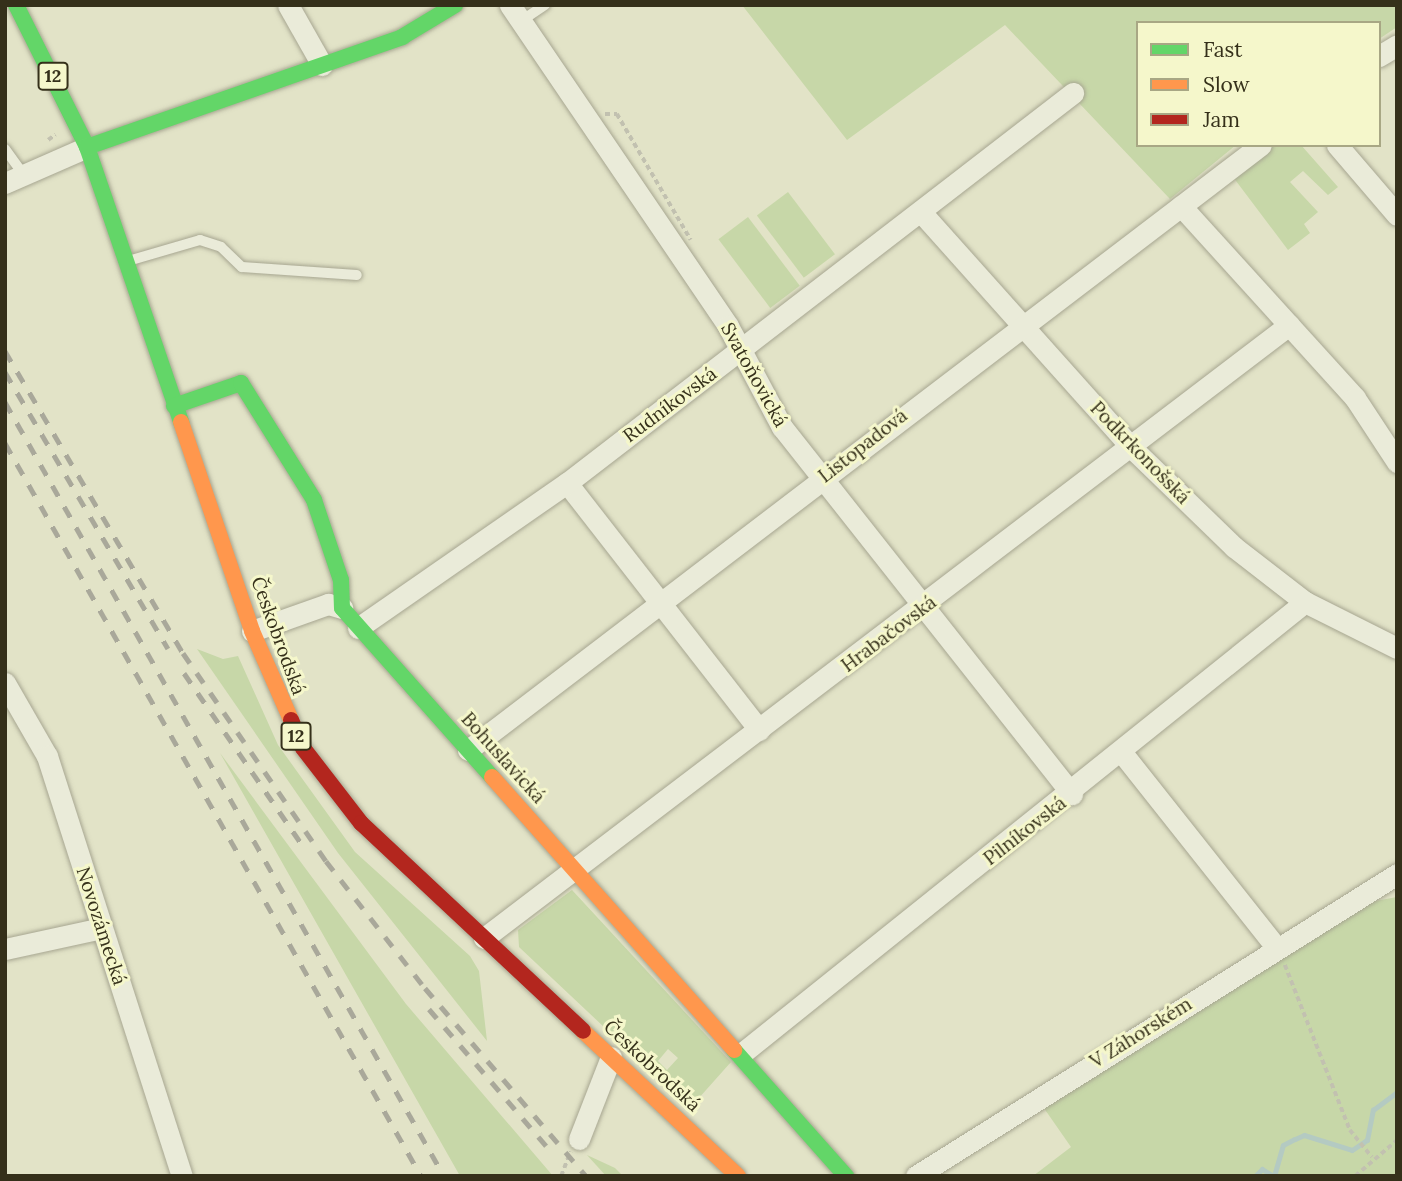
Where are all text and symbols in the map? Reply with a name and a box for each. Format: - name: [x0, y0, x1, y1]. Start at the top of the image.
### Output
- legend: [1136, 21, 1381, 147]
- text: Fast: [1203, 36, 1242, 63]
- road number: 12: [37, 62, 69, 90]
- text: Slow: [1203, 71, 1250, 98]
- text: Jam: [1203, 106, 1240, 133]
- street label: Svatoňovická: [716, 319, 792, 431]
- street label: Rudníkovská: [619, 362, 721, 448]
- street label: Podkrkonošská: [1085, 397, 1195, 509]
- street label: Listopadová: [814, 404, 912, 488]
- street label: Českobrodská: [246, 574, 310, 698]
- street label: Hrabačovská: [837, 591, 941, 677]
- street label: Bohuslavická: [456, 708, 550, 808]
- road number: 12: [280, 722, 312, 750]
- street label: Pilníkovská: [979, 792, 1071, 870]
- street label: Novozámecká: [71, 864, 131, 988]
- street label: V Záhorském: [1086, 993, 1196, 1073]
- street label: Českobrodská: [599, 1015, 705, 1117]

